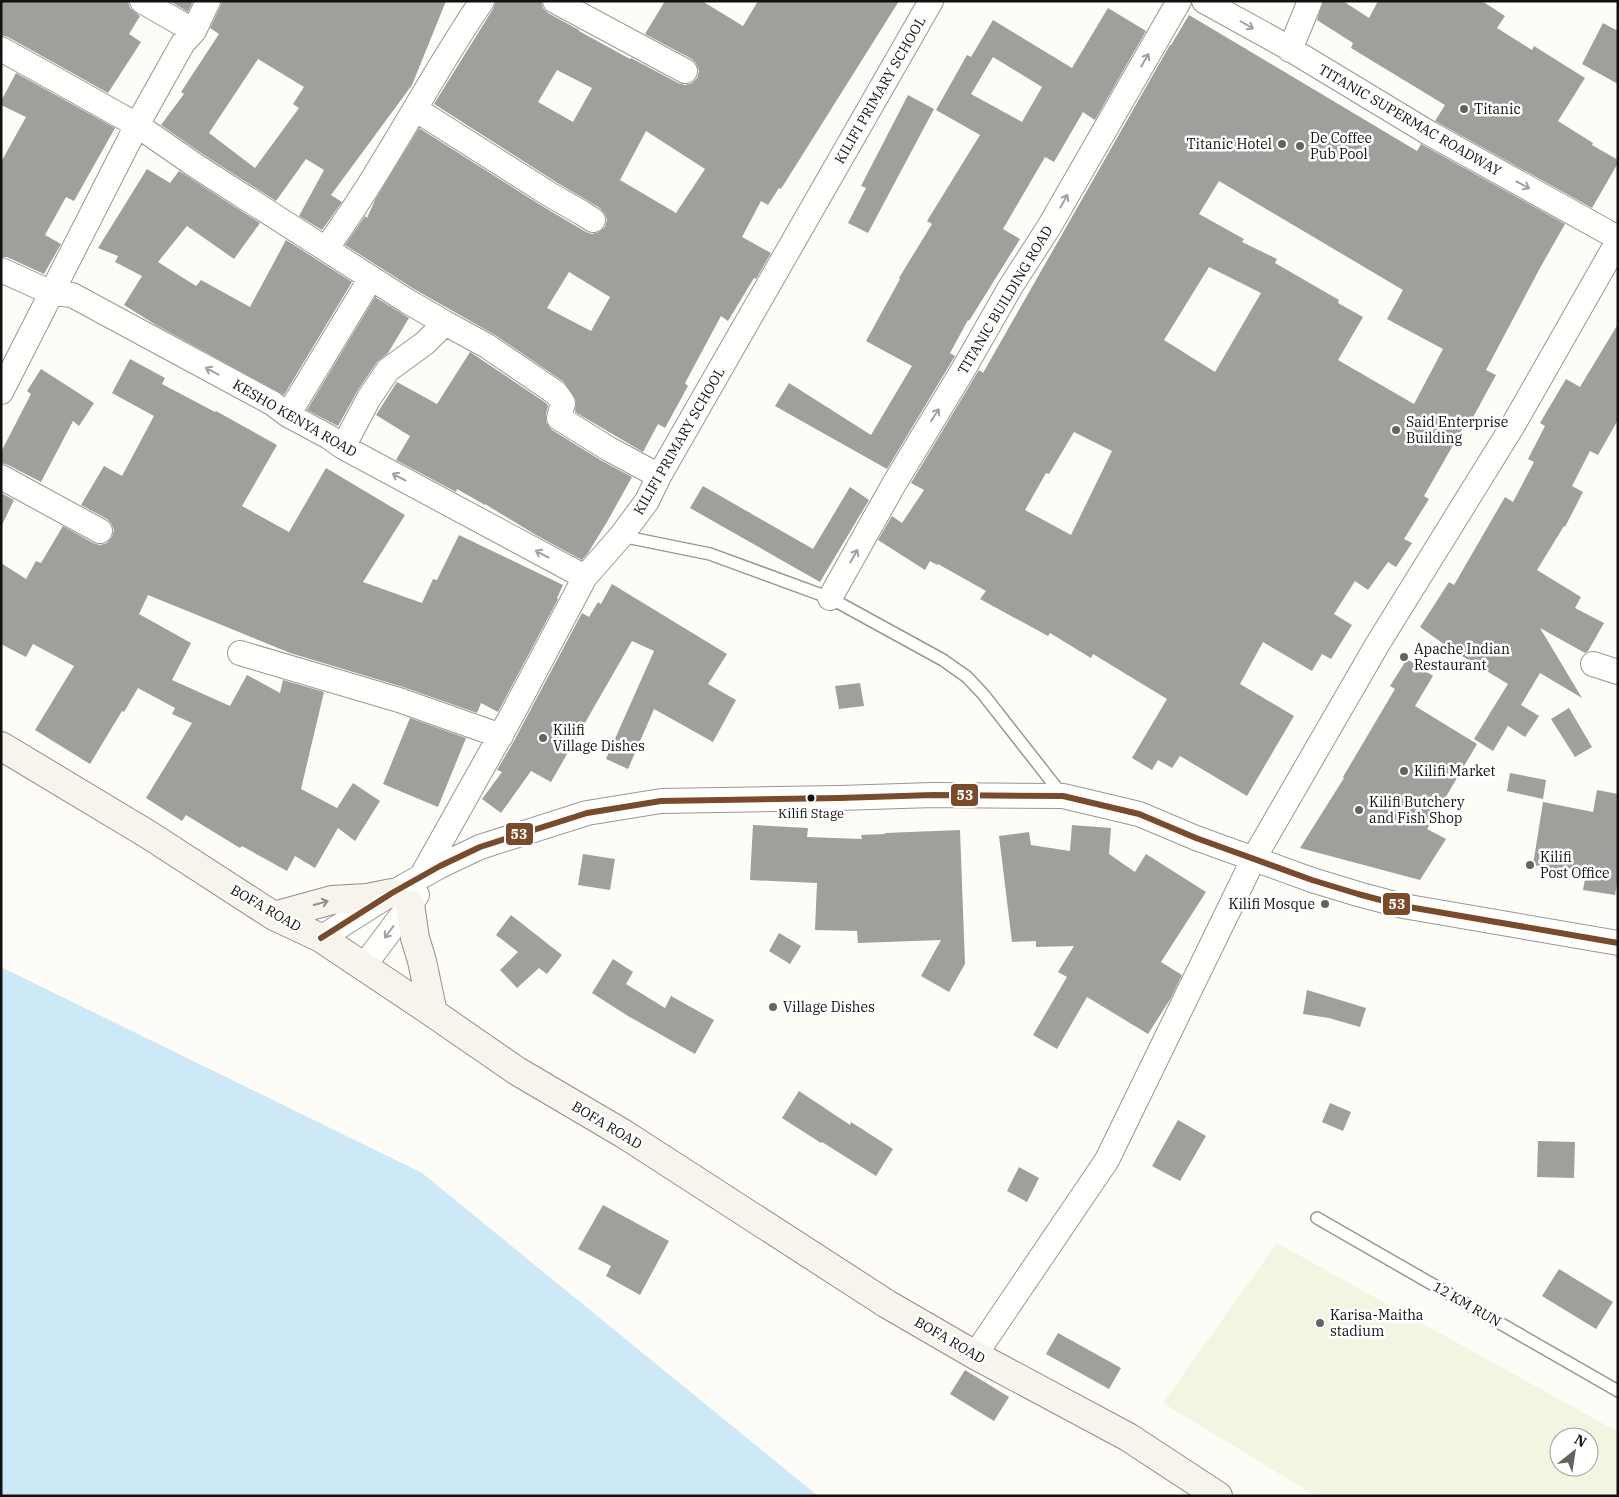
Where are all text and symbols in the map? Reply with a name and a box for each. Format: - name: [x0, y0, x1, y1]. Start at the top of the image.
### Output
- street label: KILIFI PRIMARY SCHOOL: [830, 13, 930, 167]
- one-way arrow: [1239, 20, 1253, 30]
- one-way arrow: [1141, 54, 1151, 68]
- street label: TITANIC SUPERMAC ROADWAY: [1315, 60, 1505, 180]
- place label: Titanic: [1474, 100, 1521, 118]
- marker: Titanic: [1458, 103, 1470, 115]
- place label: De Coffee Pub Pool: [1310, 129, 1372, 163]
- place label: Titanic Hotel: [1186, 135, 1272, 153]
- marker: Titanic Hotel: [1276, 138, 1288, 150]
- marker: De Coffee Pub Pool: [1294, 140, 1306, 152]
- one-way arrow: [1515, 181, 1530, 191]
- one-way arrow: [1059, 194, 1069, 208]
- street label: TITANIC BUILDING ROAD: [953, 222, 1057, 378]
- street label: KILIFI PRIMARY SCHOOL: [629, 364, 729, 518]
- one-way arrow: [205, 366, 220, 376]
- street label: KESHO KENYA ROAD: [230, 375, 360, 461]
- one-way arrow: [930, 408, 941, 422]
- place label: Said Enterprise Building: [1406, 413, 1508, 447]
- marker: Said Enterprise Building: [1390, 424, 1402, 436]
- one-way arrow: [392, 472, 407, 481]
- one-way arrow: [536, 548, 550, 558]
- one-way arrow: [850, 549, 860, 563]
- place label: Apache Indian Restaurant: [1414, 640, 1510, 674]
- marker: Apache Indian Restaurant: [1398, 651, 1410, 663]
- place label: Kilifi Village Dishes: [553, 721, 645, 755]
- marker: Kilifi Village Dishes: [537, 732, 549, 744]
- place label: Kilifi Market: [1414, 762, 1496, 780]
- marker: Kilifi Market: [1398, 765, 1410, 777]
- line badge: 53: [950, 783, 979, 807]
- text: 53: [957, 786, 973, 804]
- marker: Kilifi Stage: [806, 793, 816, 803]
- place label: Kilifi Butchery and Fish Shop: [1369, 793, 1465, 827]
- marker: Kilifi Butchery and Fish Shop: [1353, 804, 1365, 816]
- place label: Kilifi Stage: [778, 805, 844, 822]
- line badge: 53: [505, 822, 534, 846]
- text: 53: [511, 825, 527, 843]
- place label: Kilifi Post Office: [1540, 848, 1610, 882]
- marker: Kilifi Post Office: [1524, 859, 1536, 871]
- street label: BOFA ROAD: [227, 881, 305, 936]
- line badge: 53: [1382, 892, 1411, 916]
- place label: Kilifi Mosque: [1228, 895, 1315, 913]
- text: 53: [1389, 895, 1405, 913]
- one-way arrow: [312, 898, 328, 907]
- marker: Kilifi Mosque: [1319, 898, 1331, 910]
- one-way arrow: [384, 925, 394, 939]
- place label: Village Dishes: [783, 998, 875, 1016]
- marker: Village Dishes: [767, 1001, 779, 1013]
- street label: BOFA ROAD: [569, 1097, 645, 1153]
- street label: 12 KM RUN: [1430, 1277, 1504, 1331]
- place label: Karisa-Maitha stadium: [1330, 1306, 1424, 1340]
- street label: BOFA ROAD: [911, 1313, 989, 1368]
- marker: Karisa-Maitha stadium: [1314, 1317, 1326, 1329]
- north arrow: [1549, 1427, 1599, 1477]
- text: N: [1571, 1430, 1590, 1451]

